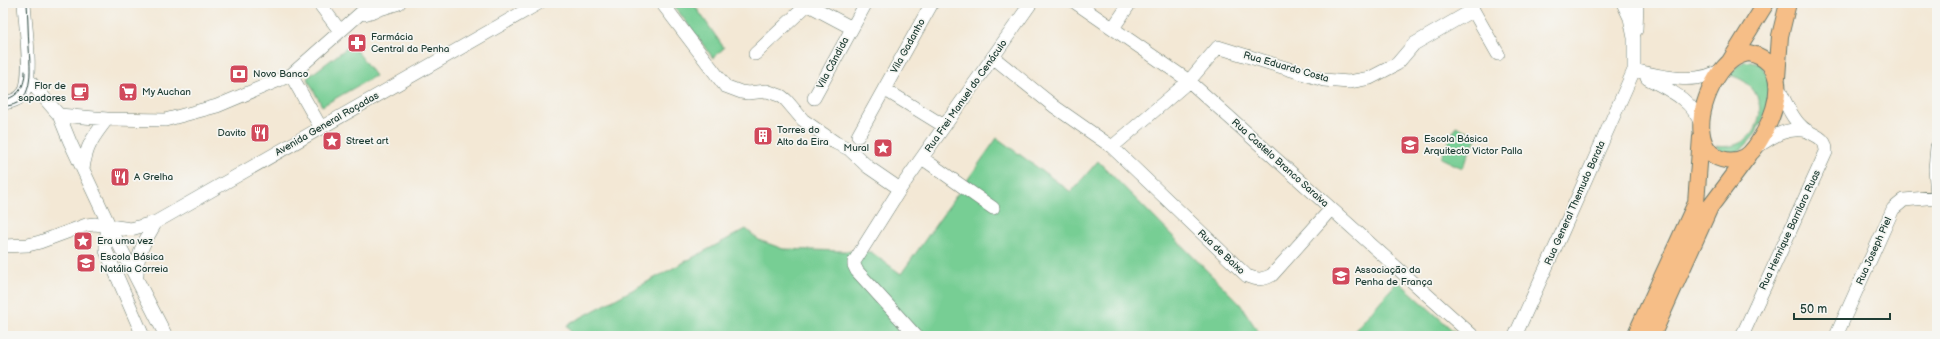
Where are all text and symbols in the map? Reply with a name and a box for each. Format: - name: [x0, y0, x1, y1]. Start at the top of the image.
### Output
- street label: Vila Gadanho: [888, 16, 928, 75]
- place label: Farmácia Central da Penha: [371, 31, 450, 55]
- pharmacy icon: Farmácia Central da Penha: [346, 32, 368, 54]
- street label: Vila Cândida: [814, 35, 852, 91]
- street label: Rua Frei Manuel do Cenáculo: [922, 37, 1010, 155]
- street label: Rua Eduardo Costa: [1242, 49, 1330, 85]
- bank icon: Novo Banco: [228, 63, 250, 85]
- place label: Novo Banco: [253, 68, 309, 80]
- place label: Flor de sapadores: [18, 80, 66, 104]
- cafe icon: Flor de sapadores: [69, 81, 91, 103]
- supermarket icon: My Auchan: [117, 81, 139, 103]
- place label: My Auchan: [142, 86, 191, 98]
- street label: Avenida General Roçadas: [273, 89, 381, 159]
- street label: Rua Castelo Branco Saraiva: [1229, 116, 1331, 210]
- restaurant icon: Davito: [249, 122, 271, 144]
- place label: Torres do Alto da Eira: [777, 124, 829, 148]
- building icon: Torres do Alto da Eira: [752, 125, 774, 147]
- place label: Davito: [218, 127, 246, 139]
- place icon: Street art: [321, 130, 343, 152]
- place label: Escola Básica Arquitecto Victor Palla: [1424, 133, 1523, 157]
- school or university icon: Escola Básica Arquitecto Victor Palla: [1399, 134, 1421, 156]
- place label: Street art: [346, 135, 389, 147]
- place icon: Mural: [872, 137, 894, 159]
- street label: Rua General Themudo Barata: [1542, 139, 1608, 267]
- place label: Mural: [844, 142, 869, 154]
- restaurant icon: A Grelha: [109, 166, 131, 188]
- street label: Rua Henrique Barrilaro Ruas: [1757, 168, 1823, 292]
- place label: A Grelha: [134, 171, 173, 183]
- street label: Rua Joseph Piel: [1854, 215, 1894, 287]
- street label: Rua de Baixo: [1195, 227, 1247, 277]
- place icon: Era uma vez: [72, 230, 94, 252]
- place label: Era uma vez: [97, 235, 153, 247]
- place label: Escola Básica Natália Correia: [100, 251, 169, 275]
- school or university icon: Escola Básica Natália Correia: [75, 252, 97, 274]
- place label: Associação da Penha de França: [1355, 264, 1433, 288]
- school or university icon: Associação da Penha de França: [1330, 265, 1352, 287]
- scale bar: [1794, 295, 1890, 321]
- text: 50 m: [1800, 302, 1827, 317]

